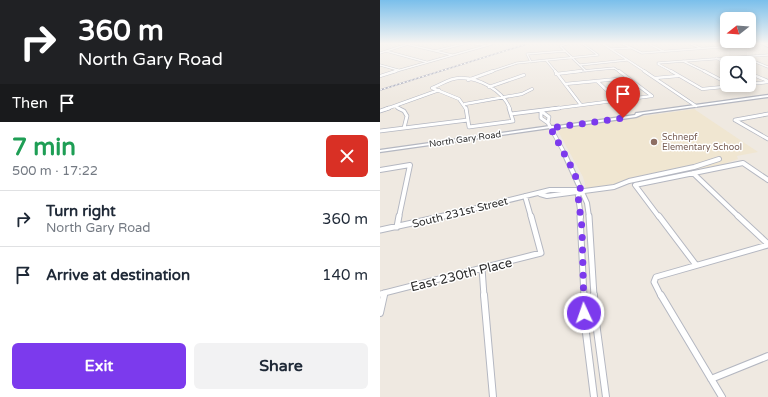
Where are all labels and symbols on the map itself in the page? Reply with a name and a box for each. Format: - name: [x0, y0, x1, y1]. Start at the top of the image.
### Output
- north arrow: [720, 12, 756, 48]
- pin: [606, 77, 640, 118]
- street label: North Gary Road: [428, 129, 502, 150]
- place label: Schnepf Elementary School: [662, 132, 742, 153]
- marker: Schnepf Elementary School: [649, 137, 659, 147]
- street label: South 231st Street: [411, 194, 509, 231]
- street label: East 230th Place: [409, 255, 514, 295]
- position arrow: [563, 292, 605, 334]

